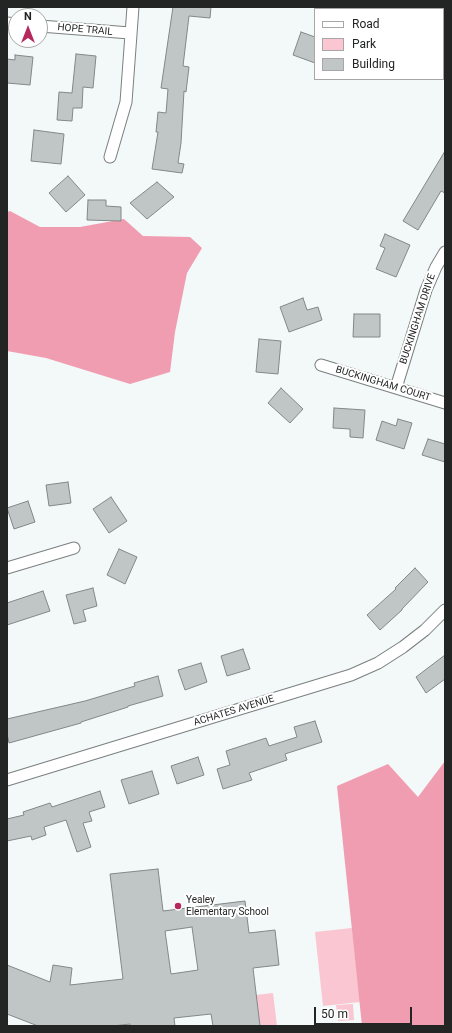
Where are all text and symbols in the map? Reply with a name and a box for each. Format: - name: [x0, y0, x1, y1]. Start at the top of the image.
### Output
- north arrow: [8, 8, 48, 48]
- legend: [314, 8, 444, 80]
- text: N: [24, 10, 32, 23]
- text: Road: [352, 17, 380, 31]
- street label: HOPE TRAIL: [57, 22, 113, 38]
- text: Park: [352, 37, 376, 51]
- text: Building: [352, 57, 395, 71]
- street label: BUCKINGHAM DRIVE: [398, 272, 438, 366]
- street label: BUCKINGHAM COURT: [334, 364, 432, 404]
- street label: ACHATES AVENUE: [192, 693, 276, 729]
- place label: Yealey Elementary School: [186, 894, 269, 918]
- marker: Yealey Elementary School: [173, 901, 183, 911]
- scale bar: [316, 999, 414, 1025]
- text: 50 m: [321, 1007, 348, 1021]

